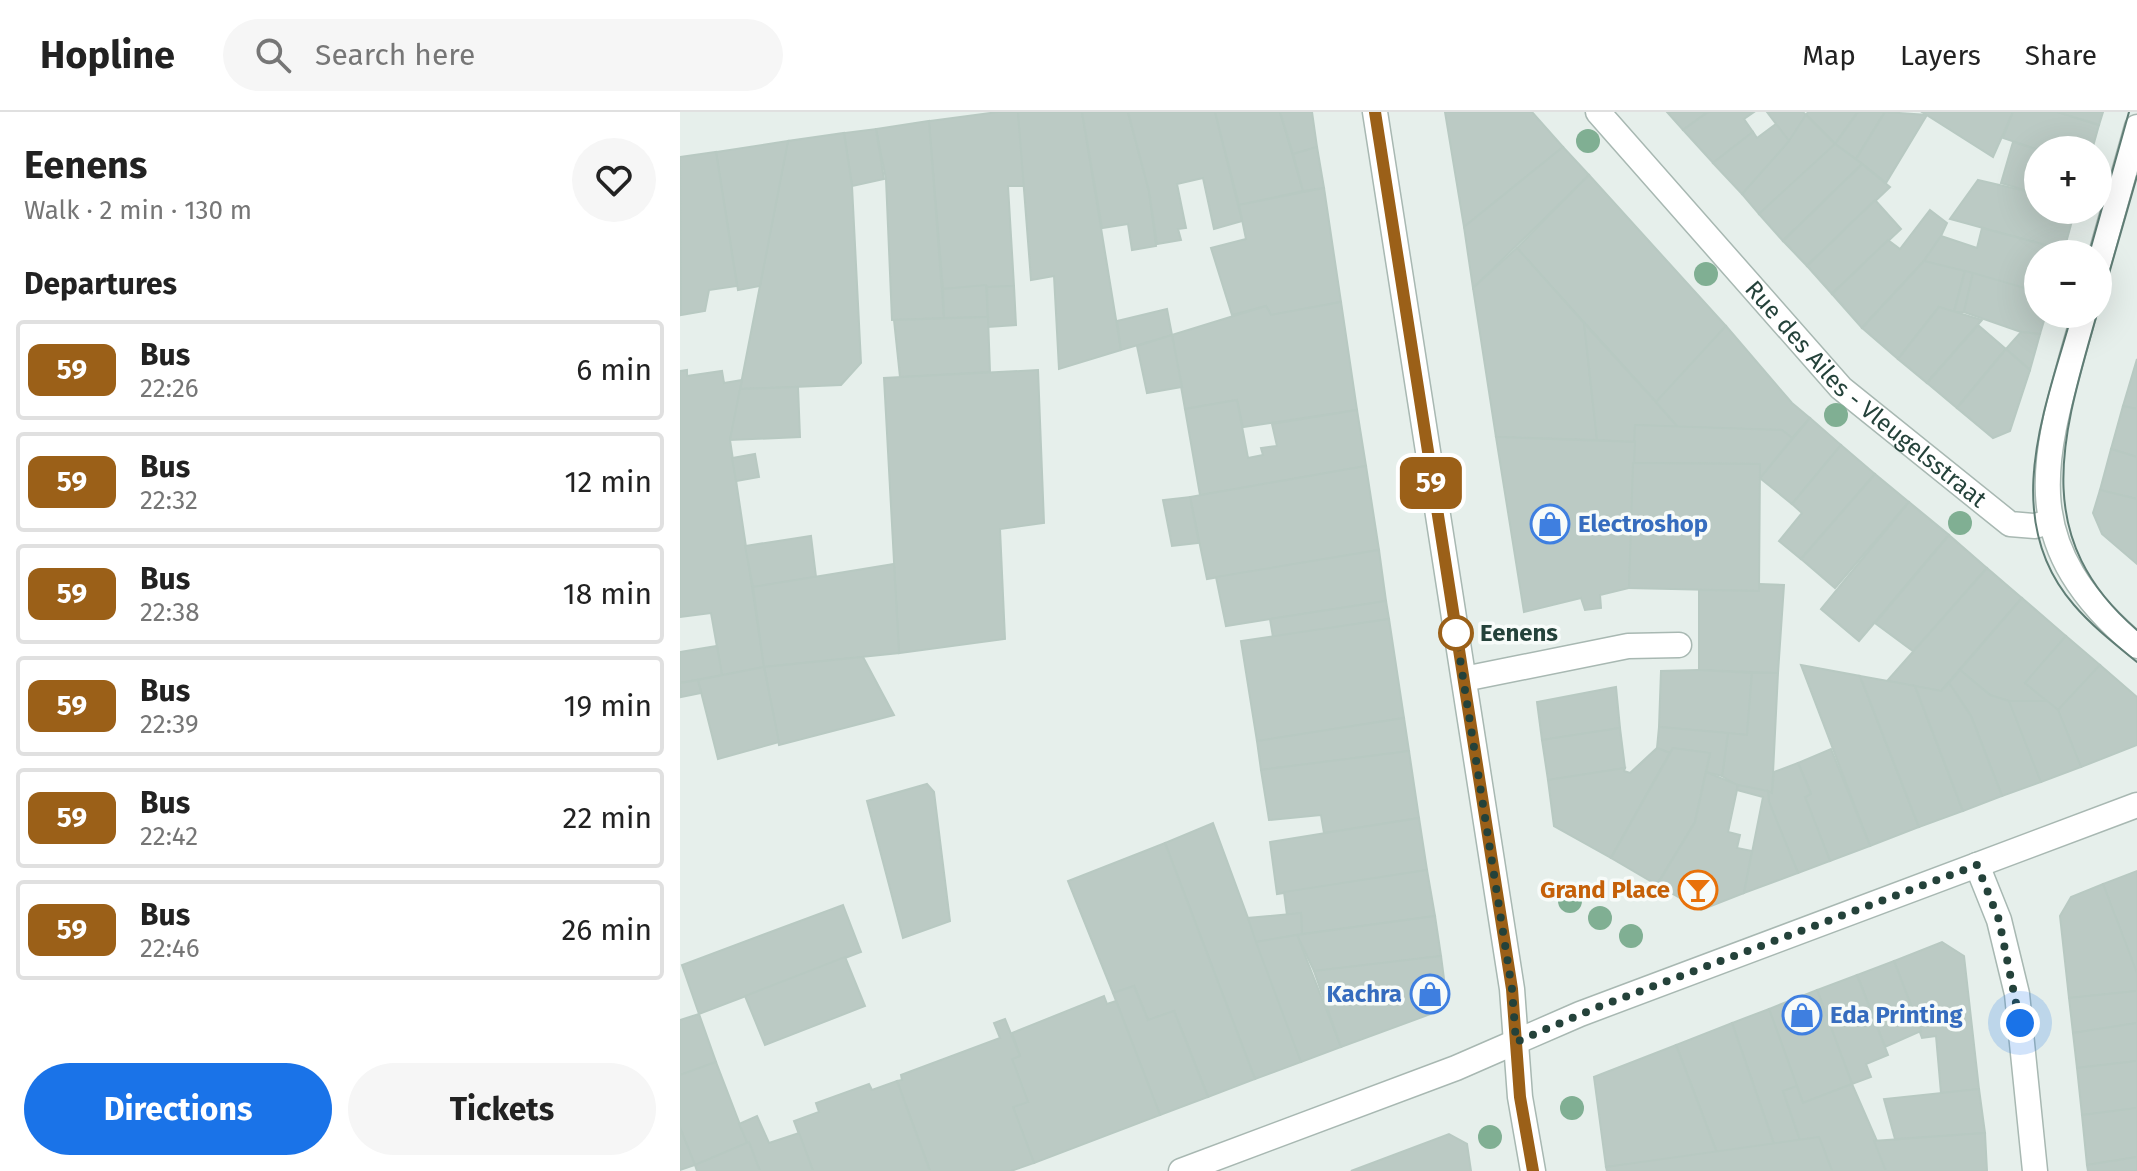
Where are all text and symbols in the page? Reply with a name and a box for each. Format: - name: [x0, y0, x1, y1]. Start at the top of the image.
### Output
- search box: [223, 19, 783, 91]
- text: Hopline: [40, 32, 175, 78]
- icon: search: [251, 33, 295, 77]
- text: Search here: [315, 37, 475, 73]
- text: Map: [1802, 39, 1856, 72]
- text: Layers: [1900, 39, 1981, 72]
- text: Share: [2025, 39, 2097, 72]
- map controls: [2024, 136, 2112, 328]
- button: +: [2024, 136, 2112, 224]
- button: heart: [572, 138, 656, 222]
- text: Eenens: [24, 142, 147, 188]
- text: Walk · 2 min · 130 m: [24, 195, 252, 226]
- button: −: [2024, 240, 2112, 328]
- text: Departures: [24, 266, 177, 302]
- street label: Rue des Ailes - Vleugelsstraat: [1739, 275, 1992, 514]
- text: Bus: [140, 337, 190, 373]
- text: 6 min: [576, 352, 652, 388]
- text: 59: [57, 353, 87, 386]
- text: 22:26: [140, 373, 199, 404]
- text: Bus: [140, 449, 190, 485]
- line badge: 59: [1395, 457, 1467, 509]
- text: 12 min: [564, 464, 652, 500]
- text: 59: [57, 465, 87, 498]
- text: 59: [1416, 466, 1446, 499]
- text: 22:32: [140, 485, 198, 516]
- shop icon: Electroshop: [1529, 503, 1571, 545]
- place label: Electroshop: [1578, 510, 1708, 538]
- text: Bus: [140, 561, 190, 597]
- text: 18 min: [563, 576, 652, 612]
- text: 59: [57, 577, 87, 610]
- text: 22:38: [140, 597, 200, 628]
- marker: Eenens: [1439, 616, 1473, 650]
- place label: Eenens: [1480, 619, 1558, 647]
- text: Bus: [140, 673, 190, 709]
- text: 19 min: [564, 688, 652, 724]
- text: 59: [57, 689, 87, 722]
- text: 22:39: [140, 709, 199, 740]
- text: Bus: [140, 785, 190, 821]
- text: 22 min: [563, 800, 652, 836]
- text: 59: [57, 801, 87, 834]
- text: 22:42: [140, 821, 198, 852]
- bar icon: Grand Place: [1677, 869, 1719, 911]
- place label: Grand Place: [1540, 876, 1670, 904]
- text: Bus: [140, 897, 190, 933]
- text: 26 min: [561, 912, 652, 948]
- text: 59: [57, 913, 87, 946]
- text: 22:46: [140, 933, 200, 964]
- shop icon: Kachra: [1409, 973, 1451, 1015]
- place label: Kachra: [1327, 980, 1402, 1008]
- shop icon: Eda Printing: [1781, 994, 1823, 1036]
- place label: Eda Printing: [1830, 1001, 1963, 1029]
- your location: [2000, 1003, 2040, 1043]
- button: Directions: [24, 1063, 332, 1155]
- button: Tickets: [348, 1063, 656, 1155]

